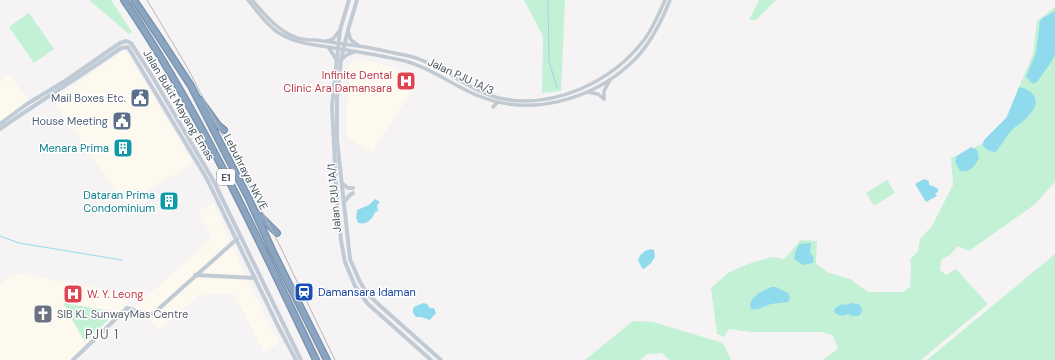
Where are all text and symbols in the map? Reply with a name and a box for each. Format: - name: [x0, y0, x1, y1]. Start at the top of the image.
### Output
- street label: Jalan Bukit Mayang Emas: [140, 47, 218, 163]
- street label: Jalan PJU 1A/3: [426, 55, 496, 97]
- place label: Infinite Dental Clinic Ara Damansara: [283, 68, 392, 95]
- hospital icon: Infinite Dental Clinic Ara Damansara: [395, 70, 417, 92]
- public building icon: Mail Boxes Etc.: [129, 87, 151, 109]
- place label: Mail Boxes Etc.: [51, 91, 126, 105]
- public building icon: House Meeting: [111, 110, 133, 132]
- place label: House Meeting: [32, 114, 108, 128]
- street label: Lebuhraya NKVE: [221, 132, 271, 212]
- building icon: Menara Prima: [112, 137, 134, 159]
- place label: Menara Prima: [39, 141, 109, 155]
- street label: Jalan PJU 1A/1: [324, 163, 344, 233]
- road number: E1: [217, 169, 235, 185]
- place label: Dataran Prima Condominium: [83, 188, 155, 215]
- building icon: Dataran Prima Condominium: [158, 190, 180, 212]
- station icon: Damansara Idaman: [293, 281, 315, 303]
- hospital icon: W. Y. Leong: [62, 283, 84, 305]
- place label: Damansara Idaman: [318, 285, 416, 299]
- place label: W. Y. Leong: [87, 287, 143, 301]
- church icon: SIB KL SunwayMas Centre: [32, 303, 54, 325]
- place label: SIB KL SunwayMas Centre: [57, 307, 188, 321]
- district label: PJU 1: [85, 326, 119, 343]

